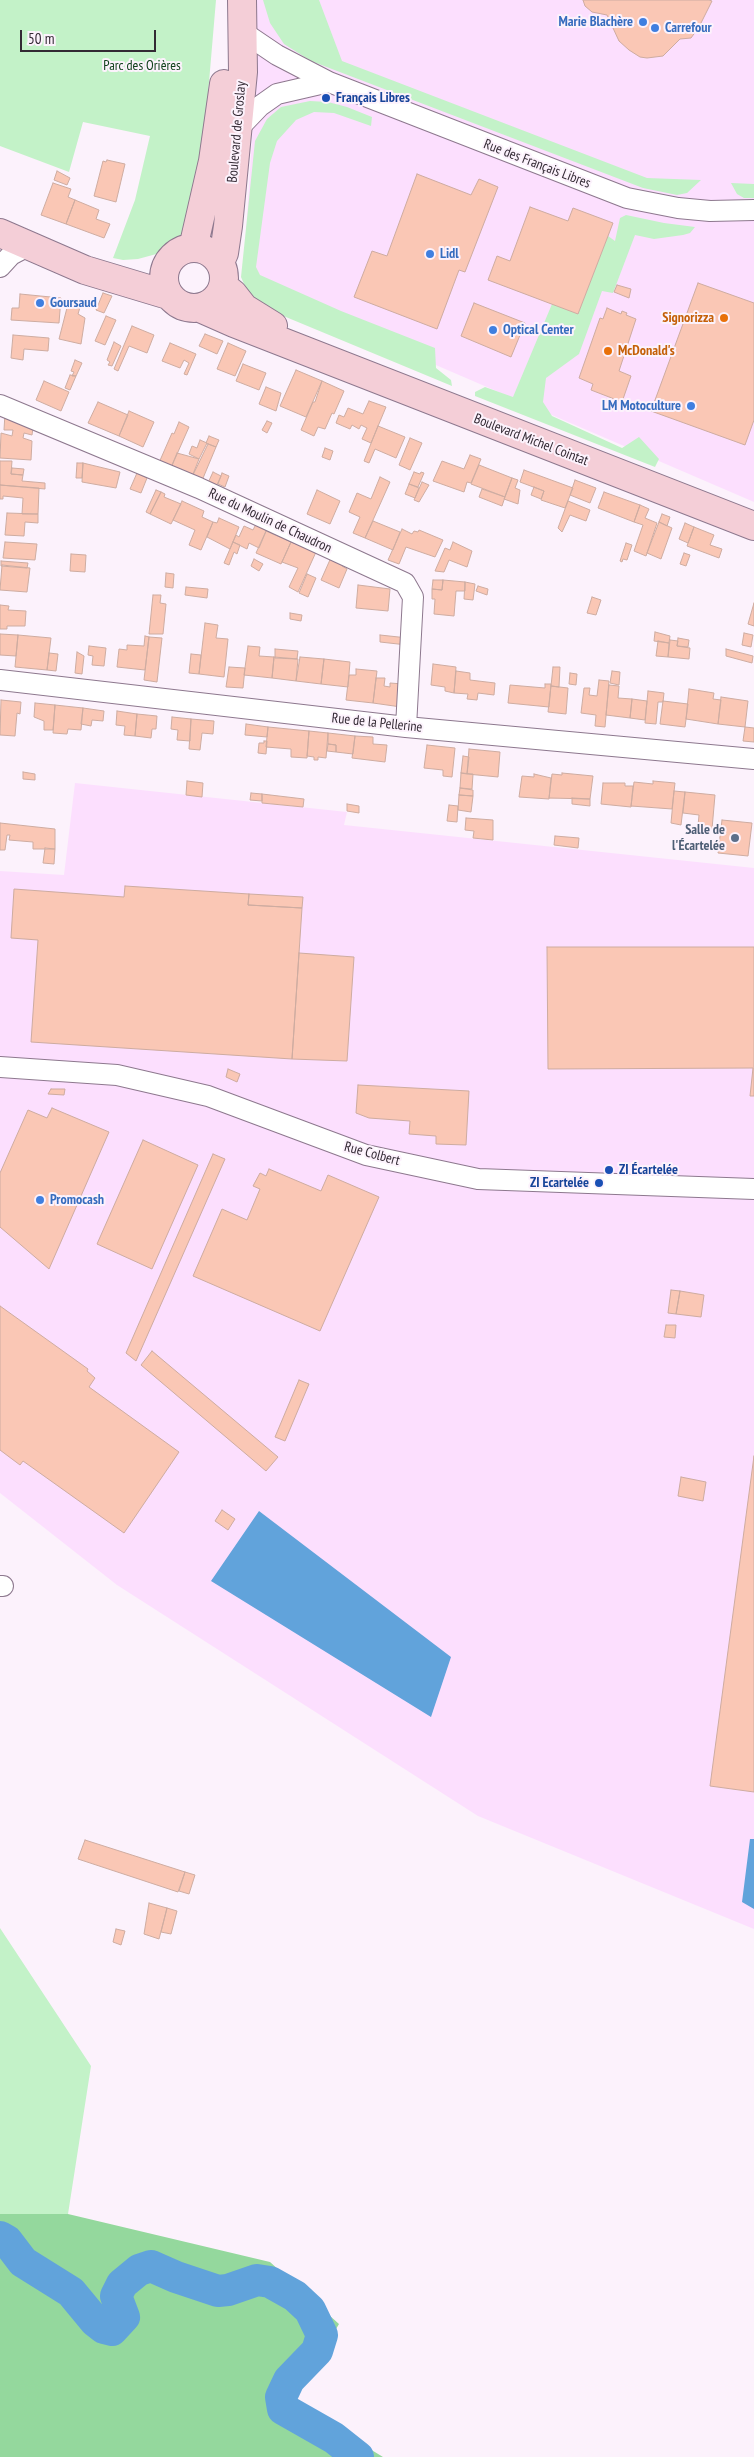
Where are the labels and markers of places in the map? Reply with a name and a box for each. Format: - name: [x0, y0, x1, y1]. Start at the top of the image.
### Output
- place label: Marie Blachère: [558, 14, 633, 30]
- marker: Marie Blachère: [637, 16, 649, 28]
- place label: Carrefour: [665, 20, 712, 36]
- marker: Carrefour: [649, 22, 661, 34]
- place label: Français Libres: [336, 90, 410, 106]
- marker: Français Libres: [320, 92, 332, 104]
- place label: Lidl: [440, 246, 459, 262]
- marker: Lidl: [424, 248, 436, 260]
- place label: Goursaud: [50, 295, 97, 311]
- marker: Goursaud: [34, 297, 46, 309]
- place label: Signorizza: [662, 310, 714, 326]
- marker: Signorizza: [718, 312, 730, 324]
- place label: Optical Center: [503, 322, 574, 338]
- marker: Optical Center: [487, 324, 499, 336]
- place label: McDonald's: [618, 343, 675, 359]
- marker: McDonald's: [602, 345, 614, 357]
- place label: LM Motoculture: [602, 398, 681, 414]
- marker: LM Motoculture: [685, 400, 697, 412]
- place label: Salle de l'Écartelée: [672, 822, 725, 854]
- marker: Salle de l'Écartelée: [729, 832, 741, 844]
- place label: ZI Écartelée: [619, 1162, 678, 1178]
- marker: ZI Écartelée: [603, 1164, 615, 1176]
- place label: ZI Ecartelée: [530, 1175, 589, 1191]
- marker: ZI Ecartelée: [593, 1177, 605, 1189]
- place label: Promocash: [50, 1192, 104, 1208]
- marker: Promocash: [34, 1194, 46, 1206]

